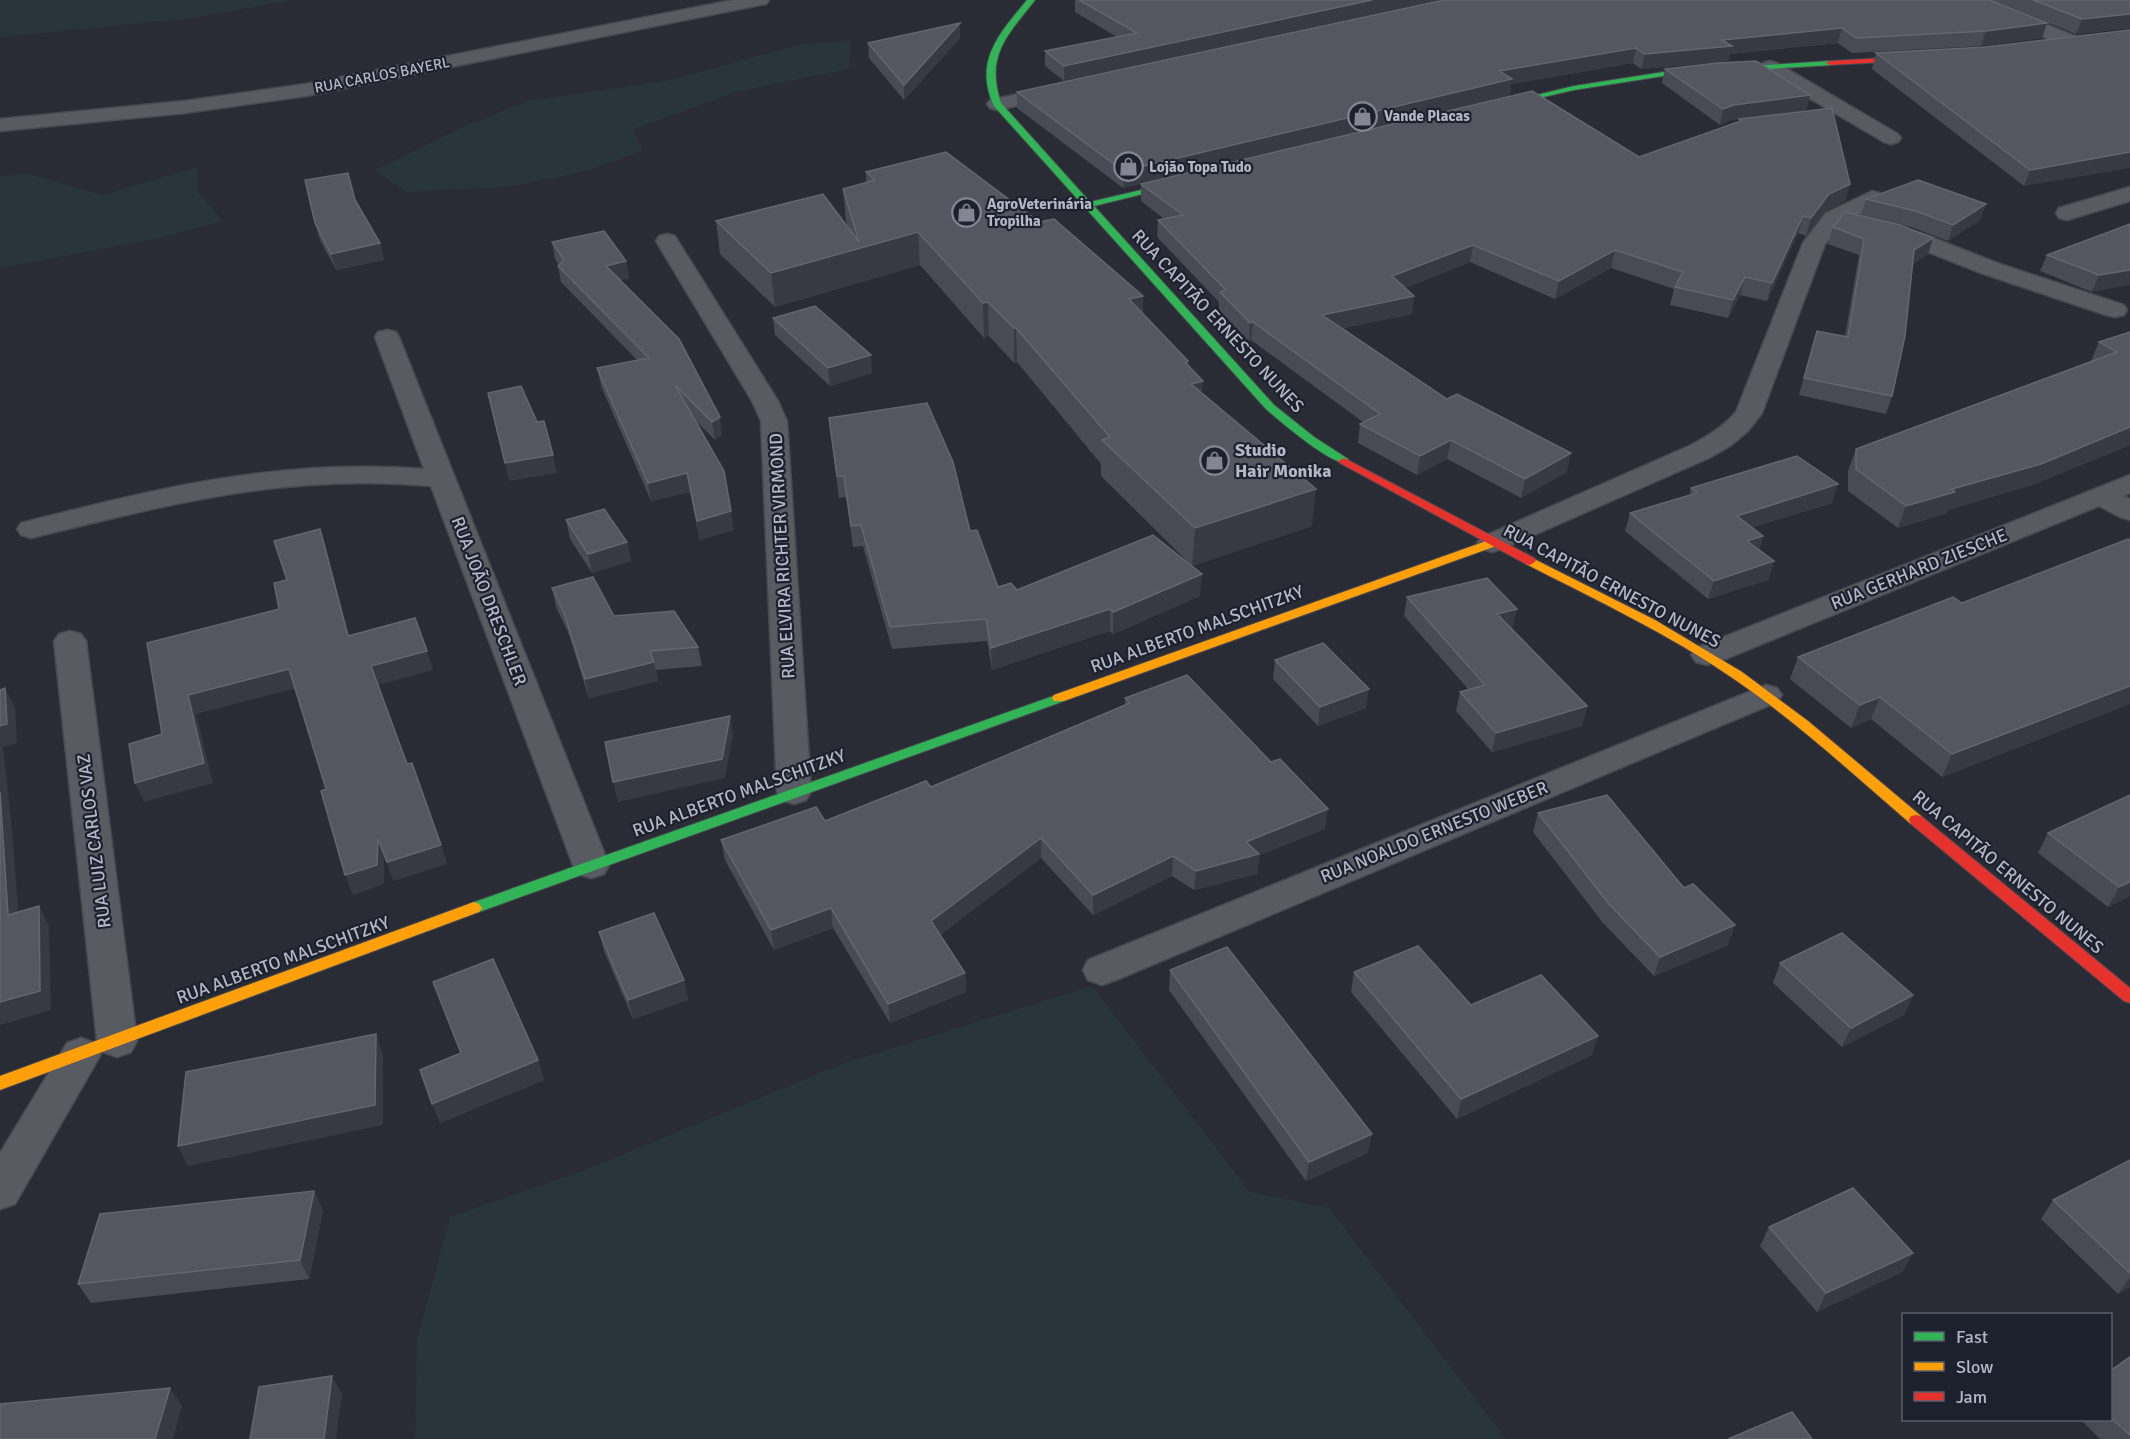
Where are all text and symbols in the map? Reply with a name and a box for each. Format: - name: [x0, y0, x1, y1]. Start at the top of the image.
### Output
- street label: RUA CARLOS BAYERL: [313, 53, 451, 97]
- shop icon: Vande Placas: [1347, 100, 1379, 132]
- place label: Vande Placas: [1384, 107, 1470, 125]
- shop icon: Lojão Topa Tudo: [1112, 151, 1144, 183]
- place label: Lojão Topa Tudo: [1149, 158, 1252, 176]
- place label: AgroVeterinária Tropilha: [987, 195, 1092, 230]
- shop icon: AgroVeterinária Tropilha: [950, 197, 982, 229]
- street label: RUA CAPITÃO ERNESTO NUNES: [1127, 225, 1309, 417]
- street label: RUA ELVIRA RICHTER VIRMOND: [765, 432, 799, 680]
- place label: Studio Hair Monika: [1235, 439, 1331, 482]
- shop icon: Studio Hair Monika: [1198, 444, 1230, 476]
- street label: RUA JOÃO DRESCHLER: [447, 513, 531, 689]
- street label: RUA CAPITÃO ERNESTO NUNES: [1500, 519, 1724, 653]
- street label: RUA GERHARD ZIESCHE: [1828, 524, 2010, 614]
- street label: RUA ALBERTO MALSCHITZKY: [1088, 580, 1306, 678]
- street label: RUA ALBERTO MALSCHITZKY: [630, 744, 848, 842]
- street label: RUA LUIZ CARLOS VAZ: [72, 753, 116, 929]
- street label: RUA NOALDO ERNESTO WEBER: [1317, 776, 1551, 888]
- street label: RUA CAPITÃO ERNESTO NUNES: [1908, 786, 2108, 958]
- street label: RUA ALBERTO MALSCHITZKY: [174, 911, 392, 1009]
- legend: [1902, 1313, 2112, 1421]
- text: Fast: [1956, 1326, 1988, 1348]
- text: Slow: [1956, 1356, 1993, 1378]
- text: Jam: [1956, 1386, 1987, 1408]

